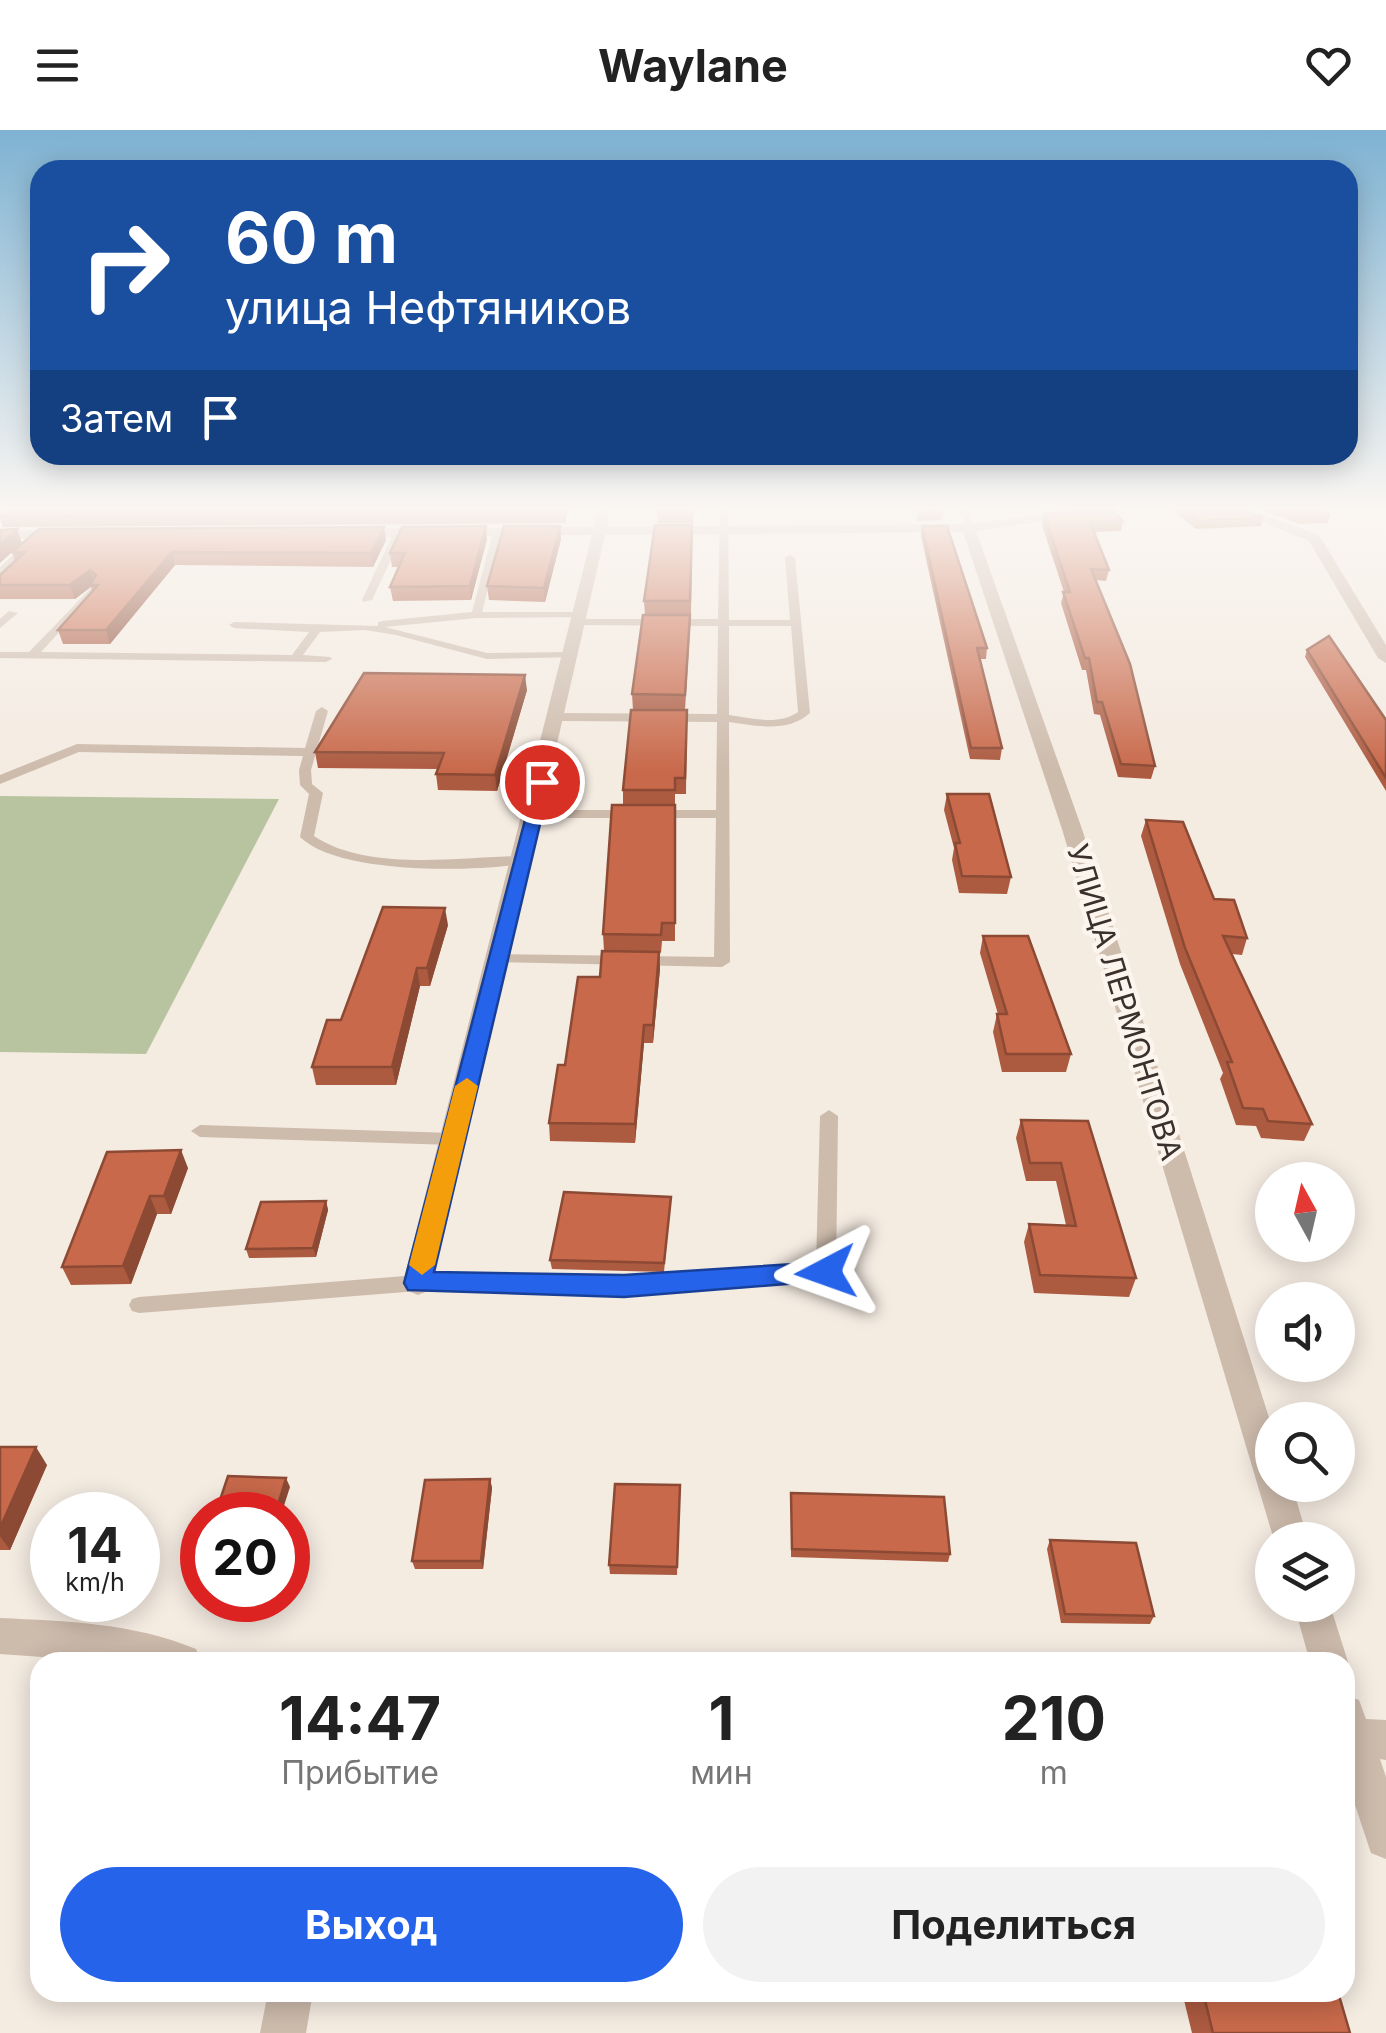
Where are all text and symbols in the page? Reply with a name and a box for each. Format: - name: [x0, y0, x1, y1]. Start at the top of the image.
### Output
- icon: menu: [30, 38, 85, 93]
- text: Waylane: [598, 38, 788, 93]
- icon: heart: [1301, 38, 1356, 93]
- text: 60 m: [225, 195, 398, 280]
- icon: right: [60, 200, 190, 330]
- text: улица Нефтяников: [225, 280, 631, 335]
- icon: arrive: [193, 390, 248, 445]
- text: Затем: [60, 395, 173, 441]
- pin: [500, 740, 585, 825]
- icon: arrive: [515, 755, 570, 810]
- street label: УЛИЦА ЛЕРМОНТОВА: [1060, 840, 1190, 1164]
- north arrow: [1255, 1162, 1355, 1262]
- map controls: [1255, 1162, 1355, 1622]
- position arrow: [774, 1220, 878, 1324]
- button: sound: [1255, 1282, 1355, 1382]
- button: search: [1255, 1402, 1355, 1502]
- speed limit sign: 20: [180, 1492, 310, 1622]
- text: 14: [67, 1515, 123, 1575]
- button: layers: [1255, 1522, 1355, 1622]
- text: km/h: [65, 1567, 125, 1597]
- text: 14:47: [279, 1682, 441, 1754]
- text: 1: [708, 1682, 734, 1754]
- text: 210: [1002, 1682, 1106, 1754]
- text: Прибытие: [281, 1753, 439, 1792]
- text: мин: [690, 1753, 753, 1792]
- text: m: [1040, 1753, 1068, 1792]
- button: Выход: [60, 1867, 683, 1982]
- button: Поделиться: [703, 1867, 1325, 1982]

